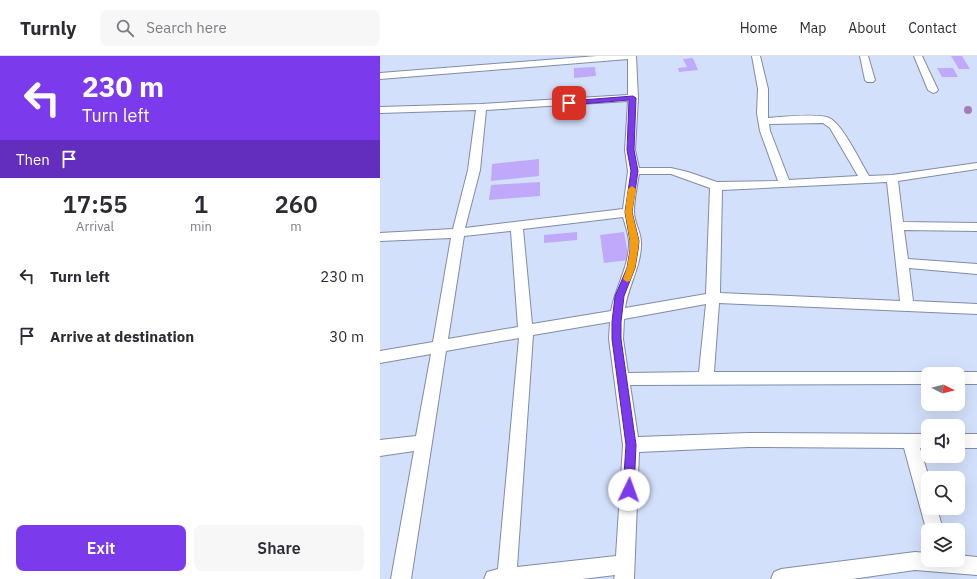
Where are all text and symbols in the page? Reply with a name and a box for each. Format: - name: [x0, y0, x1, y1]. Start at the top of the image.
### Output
- search box: [100, 10, 380, 46]
- text: Turnly: [20, 16, 76, 40]
- icon: search: [114, 17, 136, 39]
- text: Search here: [146, 18, 227, 37]
- text: Home: [740, 19, 777, 37]
- text: Map: [799, 19, 826, 37]
- text: About: [848, 19, 886, 37]
- text: Contact: [908, 19, 957, 37]
- text: 230 m: [82, 68, 164, 105]
- icon: left: [16, 72, 68, 124]
- pin: [552, 86, 586, 120]
- icon: arrive: [558, 92, 580, 114]
- text: Turn left: [82, 104, 150, 127]
- icon: arrive: [58, 148, 80, 170]
- text: Then: [16, 150, 50, 169]
- text: 17:55: [62, 188, 128, 220]
- text: 1: [194, 188, 208, 220]
- text: 260: [274, 188, 318, 220]
- text: Arrival: [76, 218, 114, 235]
- text: min: [190, 218, 212, 235]
- text: m: [290, 218, 302, 235]
- icon: left: [16, 265, 38, 287]
- text: Turn left: [50, 267, 110, 286]
- text: 230 m: [320, 267, 364, 286]
- icon: arrive: [16, 325, 38, 347]
- text: Arrive at destination: [50, 327, 194, 346]
- text: 30 m: [329, 327, 364, 346]
- north arrow: [921, 367, 965, 411]
- map controls: [921, 367, 965, 567]
- button: sound: [921, 419, 965, 463]
- position arrow: [608, 469, 650, 511]
- button: search: [921, 471, 965, 515]
- button: layers: [921, 523, 965, 567]
- button: Exit: [16, 525, 186, 571]
- button: Share: [194, 525, 364, 571]

